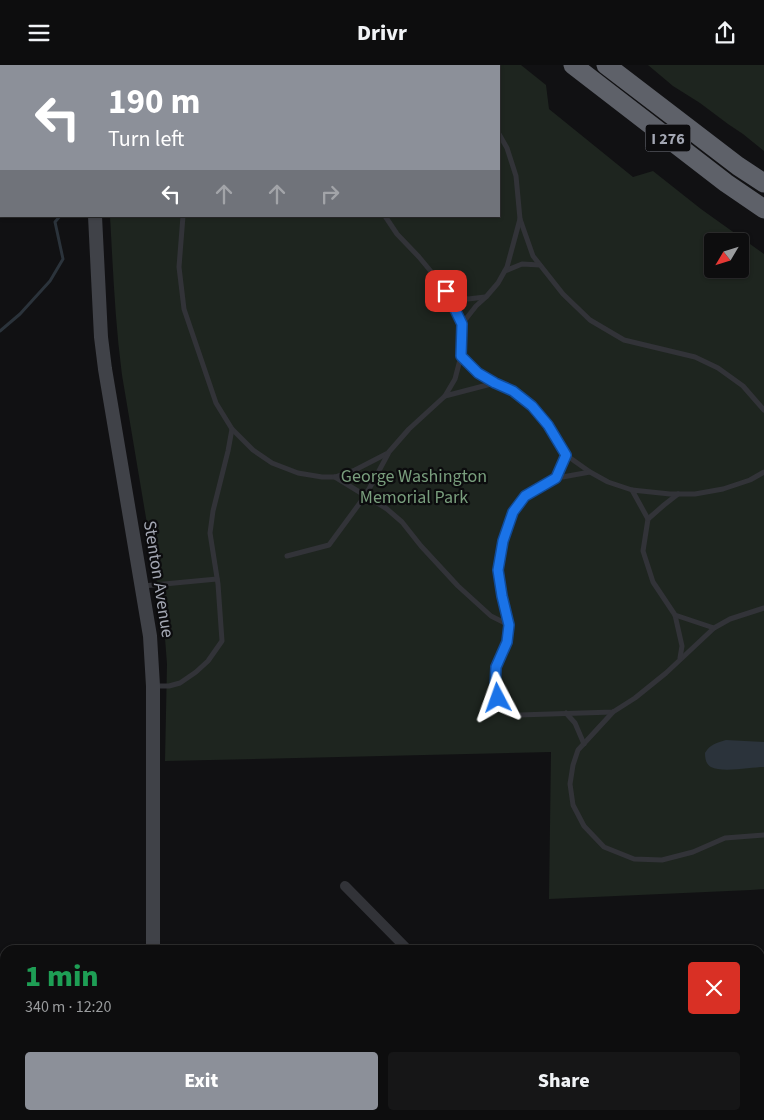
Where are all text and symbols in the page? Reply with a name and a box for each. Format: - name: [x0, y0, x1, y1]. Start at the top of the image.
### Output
- text: Drivr: [357, 17, 407, 49]
- icon: menu: [25, 19, 53, 47]
- icon: share: [711, 19, 739, 47]
- text: 190 m: [108, 77, 200, 127]
- icon: left: [25, 85, 90, 150]
- text: Turn left: [108, 123, 184, 155]
- road number: I 276: [646, 124, 690, 151]
- icon: left: [157, 180, 185, 208]
- icon: ahead: [210, 180, 238, 208]
- icon: ahead: [263, 180, 291, 208]
- icon: right: [316, 180, 344, 208]
- north arrow: [704, 233, 749, 277]
- map controls: [704, 233, 749, 278]
- pin: [425, 270, 467, 312]
- icon: arrive: [432, 277, 460, 305]
- park label: George Washington Memorial Park: [341, 464, 487, 510]
- street label: Stenton Avenue: [137, 519, 180, 640]
- position arrow: [471, 671, 523, 723]
- text: 1 min: [25, 955, 99, 998]
- button: close: [688, 962, 740, 1014]
- text: 340 m · 12:20: [25, 996, 112, 1018]
- button: Exit: [25, 1052, 378, 1110]
- button: Share: [388, 1052, 740, 1110]

